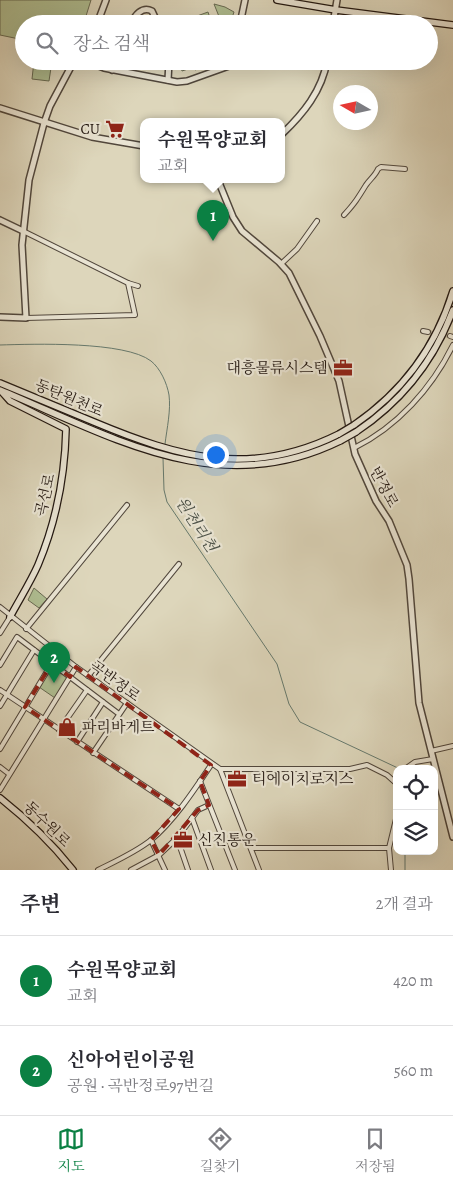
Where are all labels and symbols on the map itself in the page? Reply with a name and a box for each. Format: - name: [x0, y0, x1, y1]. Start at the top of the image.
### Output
- north arrow: [333, 85, 378, 130]
- supermarket icon: CU: [104, 118, 126, 140]
- place label: CU: [80, 119, 100, 139]
- pin: 1: [197, 200, 229, 241]
- office icon: 대흥물류시스템: [332, 357, 354, 379]
- place label: 대흥물류시스템: [227, 358, 328, 378]
- street label: 동탄원천로: [32, 375, 107, 422]
- your location: [203, 442, 229, 468]
- street label: 반정로: [365, 463, 403, 511]
- street label: 곡선로: [30, 471, 60, 518]
- water label: 원천리천: [170, 493, 223, 558]
- pin: 2: [38, 642, 70, 683]
- street label: 곡반정로: [86, 656, 145, 706]
- shop icon: 파리바게트: [56, 716, 78, 738]
- place label: 파리바게트: [82, 717, 155, 737]
- office icon: 티에이치로지스: [226, 768, 248, 790]
- place label: 티에이치로지스: [252, 769, 354, 789]
- street label: 동수원로: [19, 797, 75, 852]
- office icon: 신진통운: [172, 829, 194, 851]
- place label: 신진통운: [198, 830, 256, 850]

